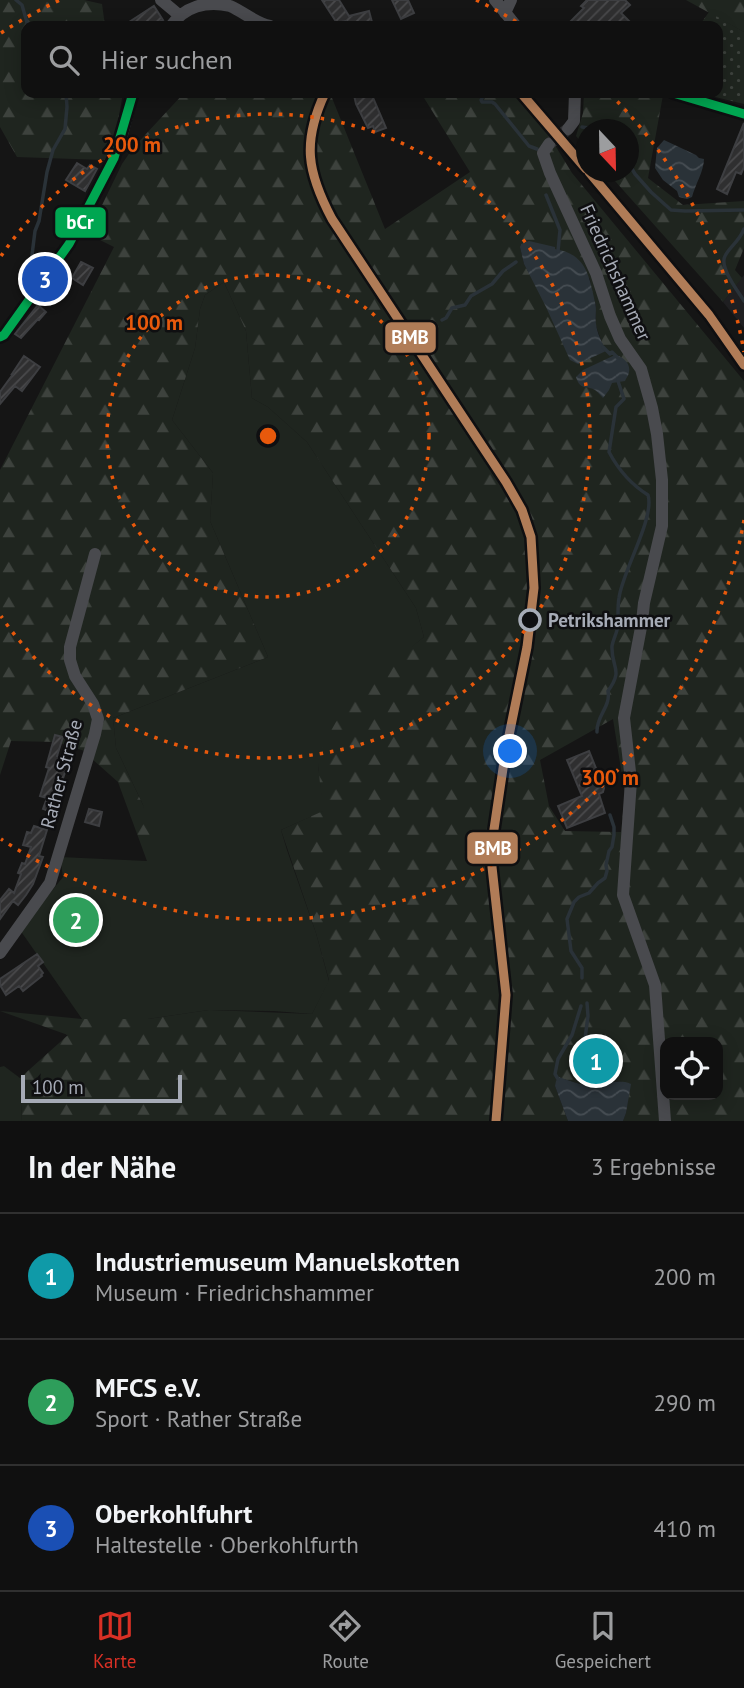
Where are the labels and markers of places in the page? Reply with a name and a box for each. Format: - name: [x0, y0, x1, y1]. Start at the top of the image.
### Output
- pin: 3: [22, 253, 68, 305]
- centre of rings: [256, 424, 280, 448]
- place label: Petrikshammer: [548, 608, 671, 632]
- marker: Petrikshammer: [519, 609, 541, 631]
- pin: 2: [53, 894, 99, 946]
- pin: 1: [573, 1035, 619, 1087]

